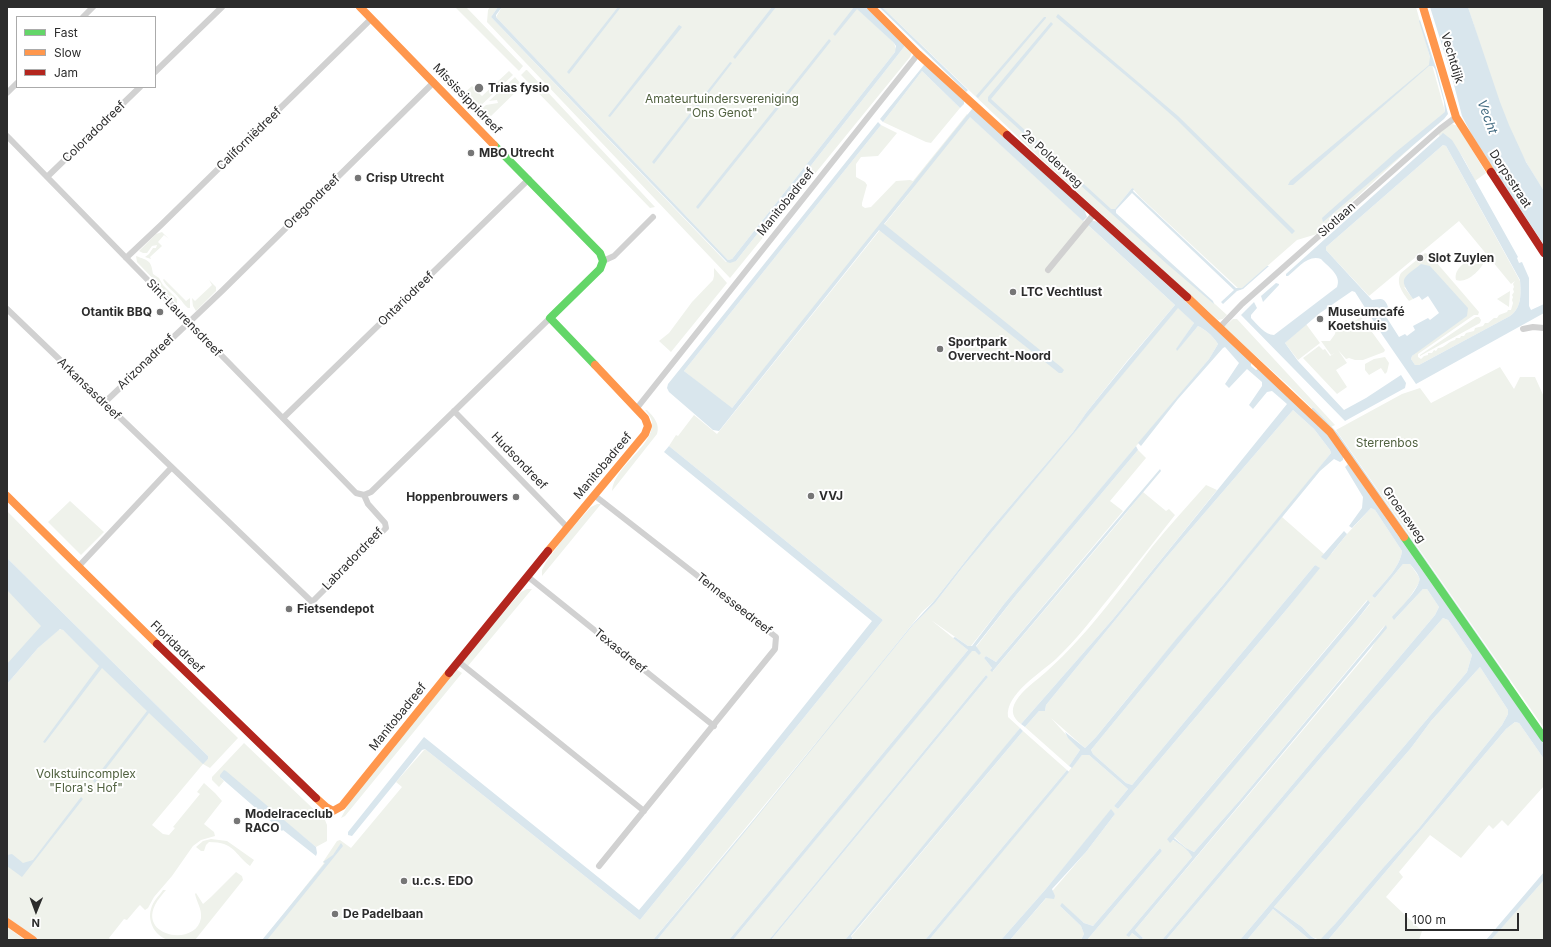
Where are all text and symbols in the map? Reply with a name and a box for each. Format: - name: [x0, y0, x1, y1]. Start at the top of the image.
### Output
- legend: [16, 16, 156, 88]
- text: Fast: [54, 25, 78, 40]
- street label: Vechtdijk: [1437, 31, 1467, 85]
- text: Slow: [54, 45, 81, 60]
- street label: Mississippidreef: [430, 61, 504, 137]
- text: Jam: [54, 65, 78, 80]
- place label: Trias fysio: [488, 81, 549, 95]
- marker: Trias fysio: [473, 82, 485, 94]
- park label: Amateurtuindersvereniging "Ons Genot": [645, 92, 799, 120]
- street label: Coloradodreef: [60, 98, 128, 166]
- water label: Vecht: [1474, 98, 1500, 136]
- street label: Californiëdreef: [214, 105, 284, 173]
- street label: 2e Polderweg: [1018, 127, 1086, 191]
- place label: MBO Utrecht: [479, 146, 554, 160]
- street label: Dorpsstraat: [1486, 147, 1534, 211]
- marker: MBO Utrecht: [466, 148, 476, 158]
- street label: Manitobadreef: [754, 165, 818, 239]
- place label: Crisp Utrecht: [366, 171, 444, 185]
- street label: Oregondreef: [281, 172, 343, 232]
- marker: Crisp Utrecht: [353, 173, 363, 183]
- street label: Slotlaan: [1315, 200, 1359, 240]
- place label: Slot Zuylen: [1428, 251, 1494, 265]
- marker: Slot Zuylen: [1415, 253, 1425, 263]
- street label: Ontariodreef: [375, 269, 437, 329]
- street label: Sint-Laurensdreef: [143, 276, 225, 360]
- place label: LTC Vechtlust: [1021, 285, 1102, 299]
- marker: LTC Vechtlust: [1008, 287, 1018, 297]
- place label: Otantik BBQ: [81, 305, 152, 319]
- place label: Museumcafé Koetshuis: [1328, 305, 1405, 333]
- marker: Otantik BBQ: [155, 307, 165, 317]
- marker: Museumcafé Koetshuis: [1315, 314, 1325, 324]
- street label: Arizonadreef: [115, 331, 177, 393]
- place label: Sportpark Overvecht-Noord: [948, 335, 1051, 363]
- marker: Sportpark Overvecht-Noord: [935, 344, 945, 354]
- street label: Arkansasdreef: [54, 355, 124, 423]
- street label: Hudsondreef: [488, 429, 550, 493]
- street label: Manitobadreef: [571, 430, 635, 502]
- park label: Sterrenbos: [1356, 436, 1418, 450]
- street label: Groeneweg: [1379, 484, 1429, 546]
- place label: VVJ: [819, 489, 843, 503]
- place label: Hoppenbrouwers: [406, 490, 508, 504]
- marker: VVJ: [806, 491, 816, 501]
- marker: Hoppenbrouwers: [511, 492, 521, 502]
- street label: Labradordreef: [320, 525, 386, 593]
- street label: Tennesseedreef: [693, 570, 775, 638]
- place label: Fietsendepot: [297, 602, 374, 616]
- marker: Fietsendepot: [284, 604, 294, 614]
- street label: Floridadreef: [147, 618, 207, 676]
- street label: Texasdreef: [591, 625, 649, 677]
- street label: Manitobadreef: [366, 680, 430, 754]
- park label: Volkstuincomplex "Flora's Hof": [36, 767, 136, 795]
- place label: Modelraceclub RACO: [245, 807, 333, 835]
- marker: Modelraceclub RACO: [232, 816, 242, 826]
- place label: u.c.s. EDO: [412, 874, 473, 888]
- marker: u.c.s. EDO: [399, 876, 409, 886]
- north arrow: [16, 891, 56, 931]
- scale bar: [1407, 905, 1521, 931]
- place label: De Padelbaan: [343, 907, 423, 921]
- marker: De Padelbaan: [330, 909, 340, 919]
- text: 100 m: [1412, 912, 1446, 927]
- text: N: [31, 916, 40, 930]

